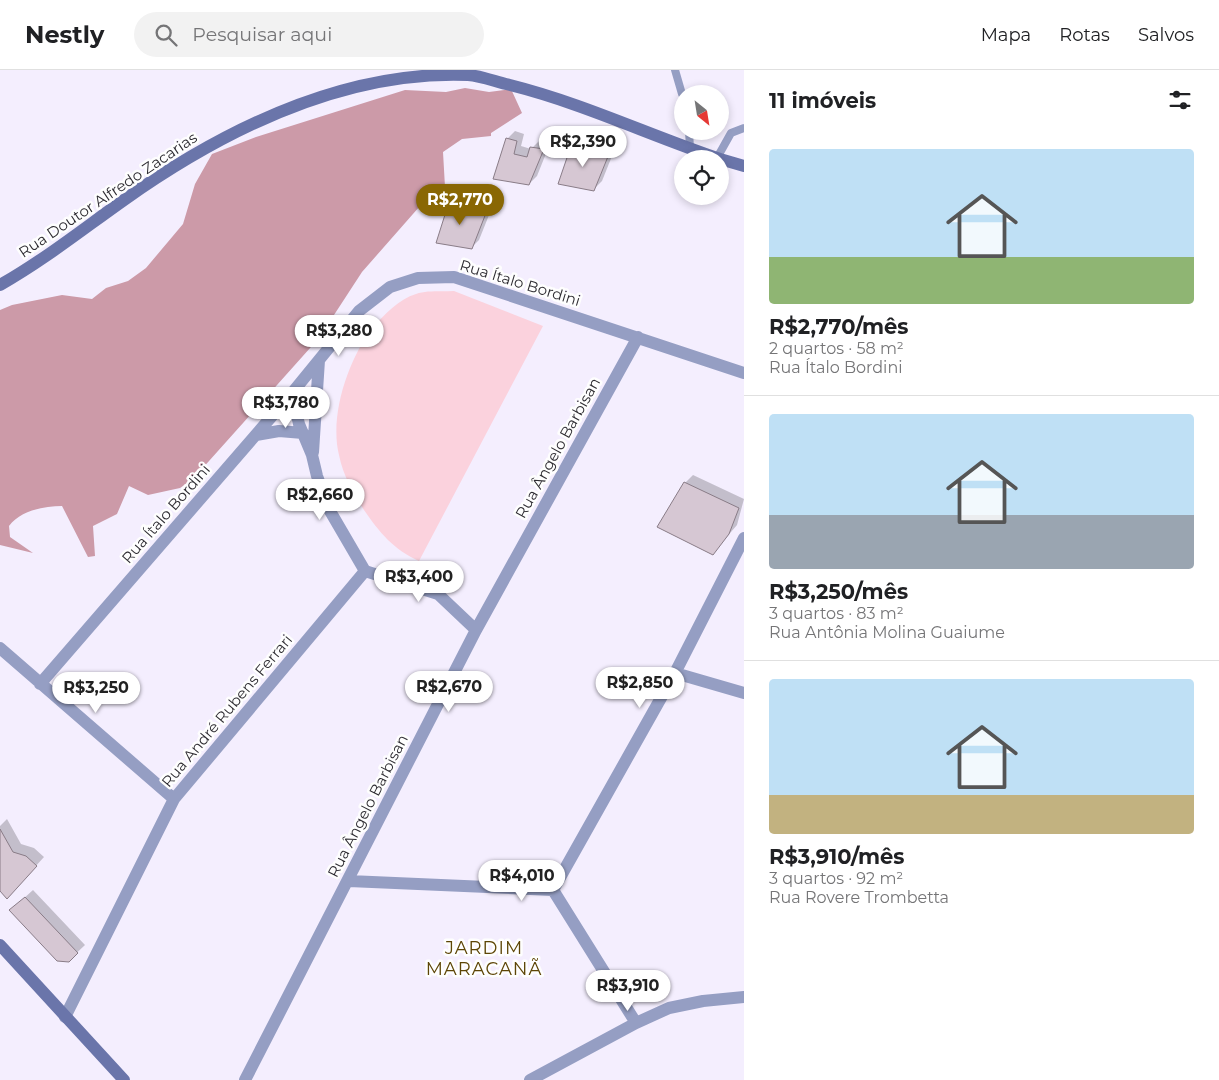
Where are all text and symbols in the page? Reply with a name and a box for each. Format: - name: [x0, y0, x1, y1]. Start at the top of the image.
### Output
- search box: [134, 12, 484, 57]
- text: Nestly: [25, 20, 104, 49]
- icon: search: [152, 21, 180, 49]
- text: Pesquisar aqui: [192, 23, 332, 46]
- text: Mapa: [981, 24, 1031, 46]
- text: Rotas: [1059, 24, 1110, 46]
- text: Salvos: [1138, 24, 1194, 46]
- north arrow: [674, 85, 729, 140]
- map controls: [674, 85, 729, 205]
- icon: filters: [1166, 86, 1194, 114]
- text: 11 imóveis: [769, 88, 876, 113]
- pin: R$2,390: [537, 126, 629, 168]
- street label: Rua Doutor Alfredo Zacarias: [15, 128, 201, 261]
- text: R$2,390: [550, 132, 616, 151]
- button: locate: [674, 150, 729, 205]
- icon: home: [937, 181, 1027, 271]
- pin: R$2,770: [414, 184, 506, 226]
- text: R$2,770: [427, 190, 493, 209]
- street label: Rua Ítalo Bordini: [458, 255, 583, 310]
- pin: R$3,280: [293, 314, 385, 357]
- text: R$2,770/mês: [769, 314, 908, 339]
- text: R$3,280: [306, 321, 372, 340]
- text: 2 quartos · 58 m²: [769, 339, 904, 358]
- text: Rua Ítalo Bordini: [769, 358, 903, 377]
- street label: Rua Ângelo Barbisan: [511, 374, 604, 521]
- pin: R$3,780: [240, 386, 332, 429]
- text: R$3,780: [253, 393, 319, 412]
- icon: home: [937, 447, 1027, 537]
- street label: Rua Ítalo Bordini: [117, 460, 214, 567]
- pin: R$2,660: [274, 478, 366, 521]
- text: R$2,660: [287, 485, 353, 504]
- pin: R$3,400: [373, 560, 465, 603]
- text: R$3,400: [385, 567, 453, 586]
- text: R$3,250/mês: [769, 579, 908, 604]
- text: 3 quartos · 83 m²: [769, 604, 904, 623]
- text: Rua Antônia Molina Guaiume: [769, 623, 1005, 642]
- street label: Rua André Rubens Ferrari: [157, 630, 296, 791]
- pin: R$2,850: [594, 666, 686, 709]
- pin: R$2,670: [403, 670, 495, 713]
- pin: R$3,250: [50, 672, 142, 714]
- text: R$2,850: [607, 673, 673, 692]
- text: R$2,670: [416, 677, 482, 696]
- text: R$3,250: [63, 678, 129, 697]
- icon: home: [937, 712, 1027, 802]
- street label: Rua Ângelo Barbisan: [323, 731, 412, 880]
- text: R$3,910/mês: [769, 844, 904, 869]
- pin: R$4,010: [476, 860, 568, 902]
- text: R$4,010: [489, 866, 555, 885]
- text: 3 quartos · 92 m²: [769, 869, 903, 888]
- text: Rua Rovere Trombetta: [769, 888, 949, 907]
- district label: JARDIM MARACANÃ: [426, 937, 542, 980]
- pin: R$3,910: [582, 970, 674, 1012]
- text: R$3,910: [597, 976, 659, 995]

